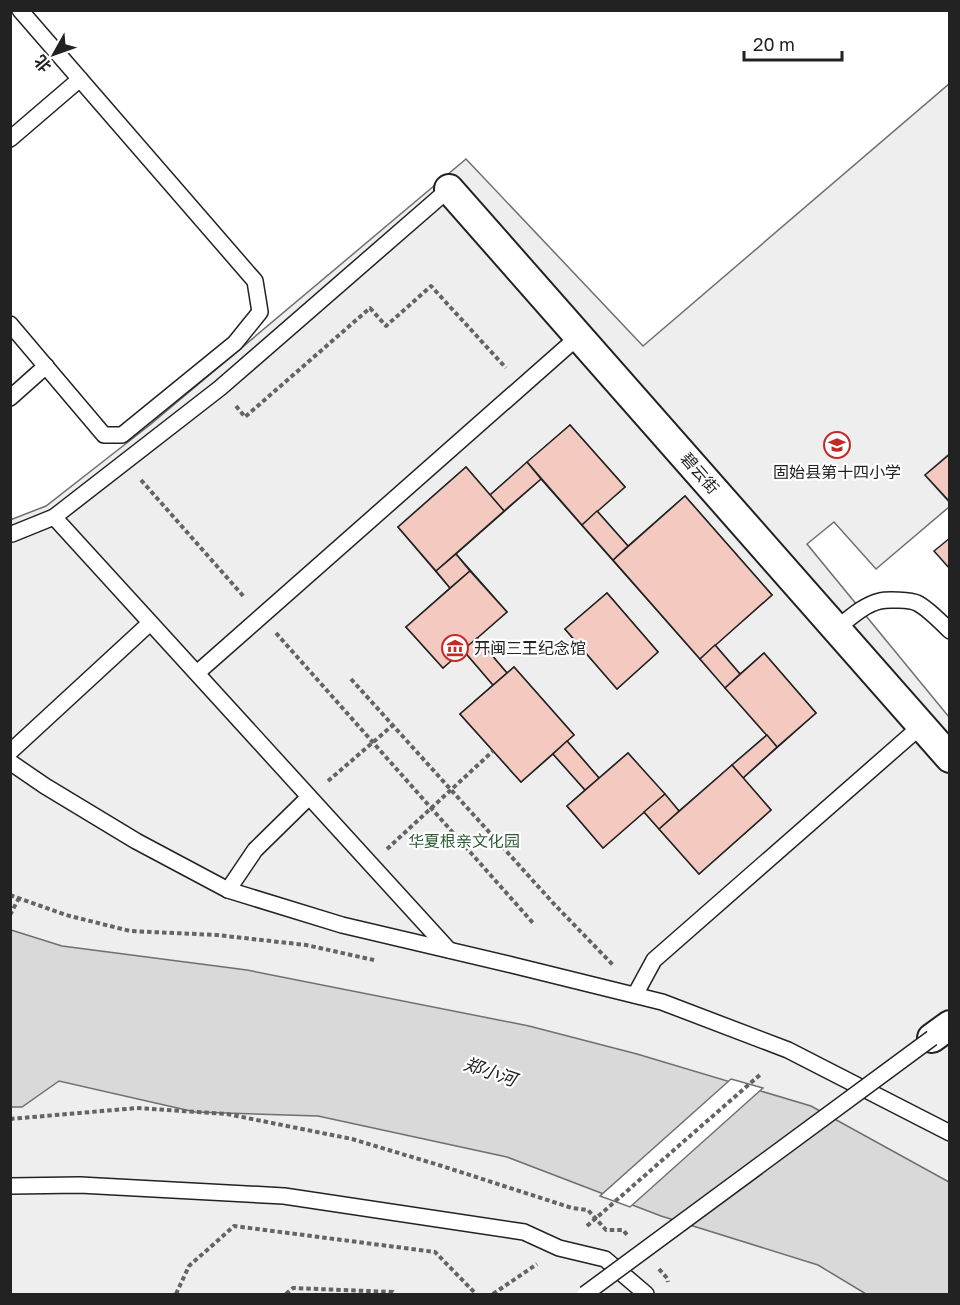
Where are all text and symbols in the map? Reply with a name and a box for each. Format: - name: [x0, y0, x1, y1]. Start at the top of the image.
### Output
- north arrow: [24, 24, 84, 84]
- scale bar: [744, 24, 842, 62]
- text: 20 m: [753, 33, 795, 55]
- text: 北: [30, 51, 55, 76]
- school or university icon: 固始县第十四小学: [822, 430, 852, 460]
- street label: 碧云街: [677, 448, 723, 498]
- place label: 固始县第十四小学: [773, 462, 901, 482]
- museum icon: 开闽三王纪念馆: [440, 633, 470, 663]
- place label: 开闽三王纪念馆: [474, 638, 586, 658]
- park label: 华夏根亲文化园: [408, 831, 520, 851]
- water label: 郑小河: [461, 1052, 522, 1091]

